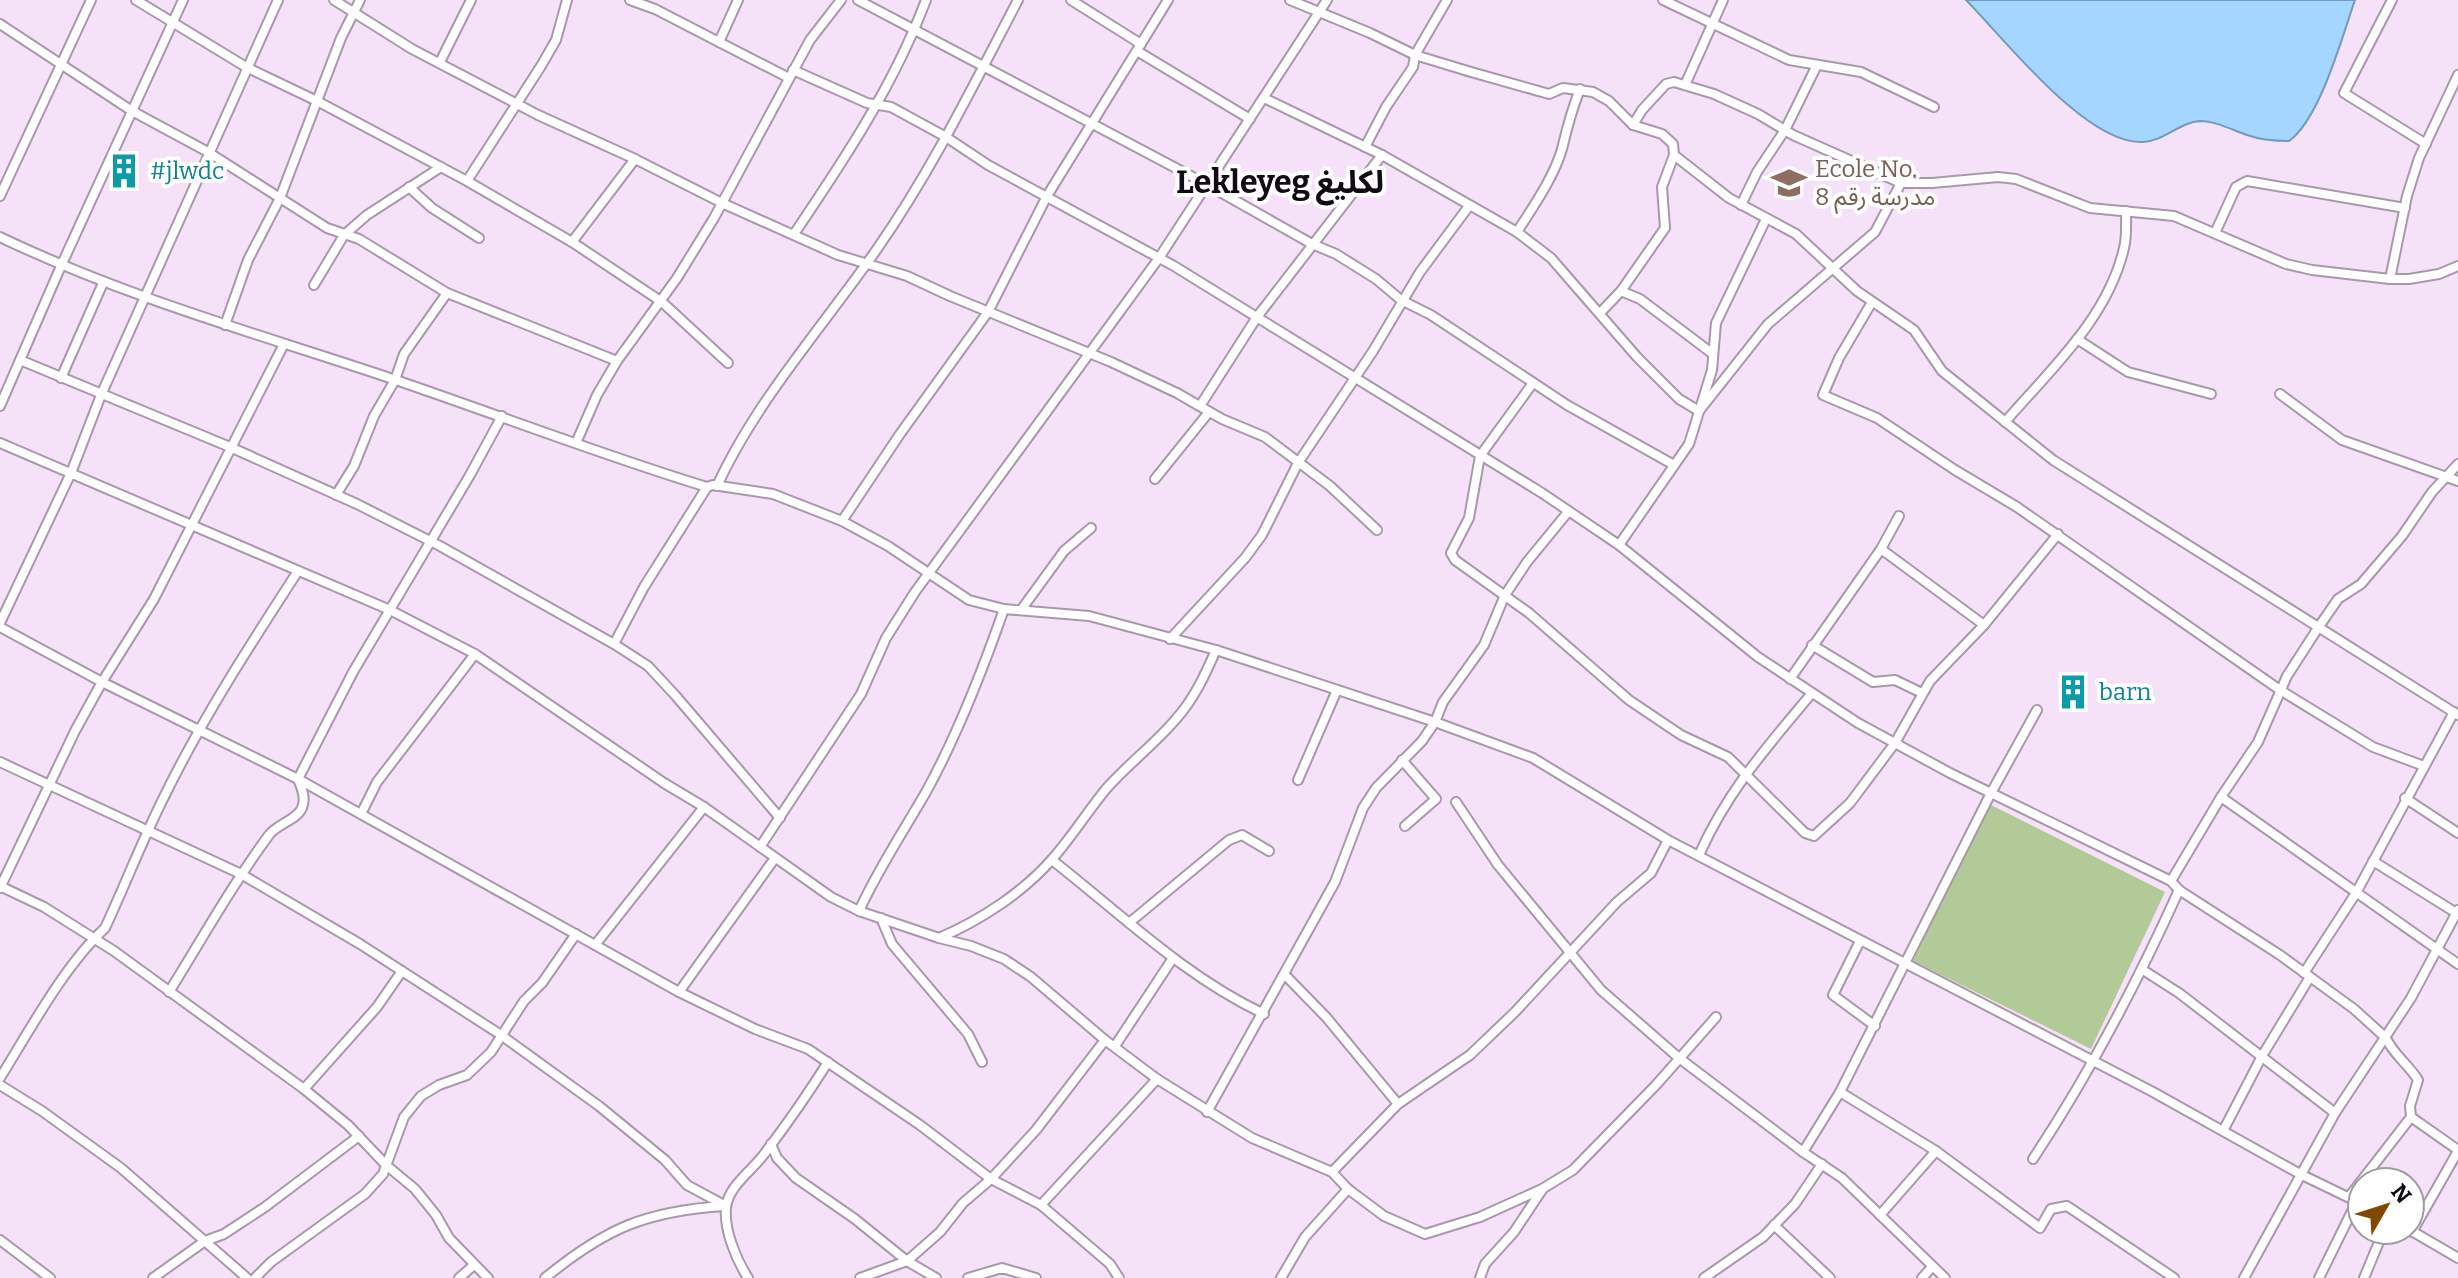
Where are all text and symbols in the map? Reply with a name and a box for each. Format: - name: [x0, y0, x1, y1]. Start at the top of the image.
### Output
- building icon: #jlwdc: [105, 152, 143, 190]
- place label: Ecole No. 8 مدرسة رقم: [1815, 155, 1935, 214]
- place label: #jlwdc: [150, 157, 224, 185]
- district label: Lekleyeg لكليغ: [1176, 163, 1384, 206]
- school or university icon: Ecole No. 8 مدرسة رقم: [1770, 164, 1808, 202]
- building icon: barn: [2054, 673, 2092, 711]
- place label: barn: [2099, 678, 2152, 706]
- north arrow: [2346, 1166, 2426, 1246]
- text: N: [2385, 1179, 2417, 1209]

